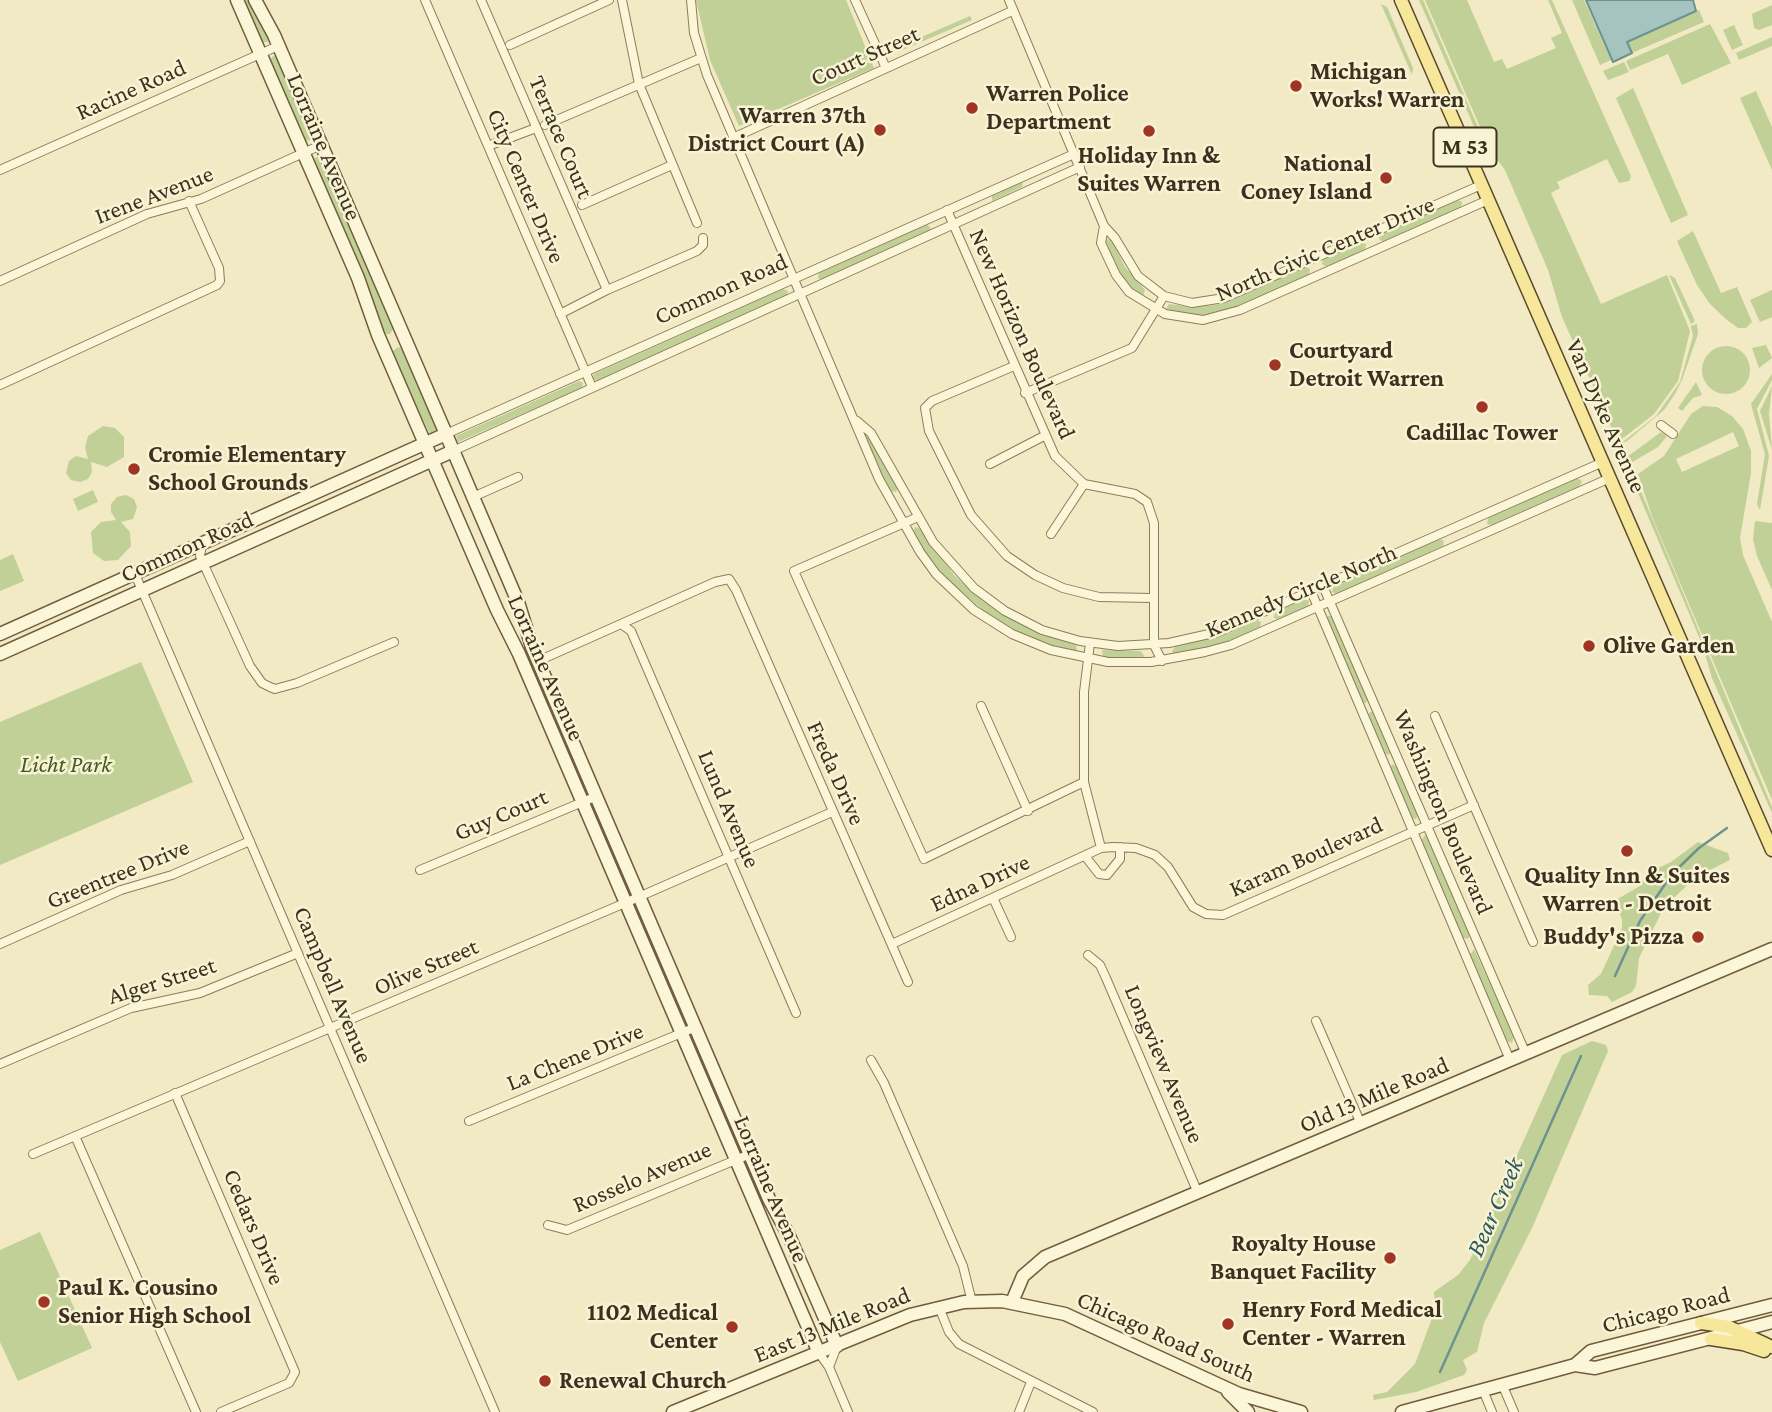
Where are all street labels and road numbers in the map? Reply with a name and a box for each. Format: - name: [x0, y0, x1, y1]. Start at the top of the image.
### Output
- street label: Court Street: [806, 19, 924, 93]
- street label: Racine Road: [72, 53, 190, 127]
- street label: Lorraine Avenue: [280, 69, 368, 225]
- street label: Terrace Court: [522, 71, 600, 203]
- street label: City Center Drive: [481, 105, 571, 267]
- road number: M 53: [1434, 128, 1496, 166]
- street label: Irene Avenue: [91, 159, 217, 231]
- street label: North Civic Center Drive: [1211, 190, 1439, 308]
- street label: New Horizon Boulevard: [963, 224, 1081, 444]
- street label: Common Road: [650, 247, 792, 331]
- street label: Van Dyke Avenue: [1559, 335, 1653, 497]
- street label: Common Road: [116, 505, 258, 589]
- street label: Kennedy Circle North: [1201, 538, 1401, 644]
- street label: Lorraine Avenue: [501, 591, 591, 745]
- street label: Washington Boulevard: [1387, 705, 1499, 919]
- street label: Freda Drive: [800, 717, 872, 829]
- street label: Lund Avenue: [691, 746, 767, 872]
- street label: Guy Court: [450, 782, 552, 848]
- street label: Karam Boulevard: [1225, 810, 1387, 904]
- street label: Greentree Drive: [43, 832, 193, 916]
- street label: Edna Drive: [926, 847, 1034, 919]
- street label: Campbell Avenue: [287, 902, 379, 1068]
- street label: Olive Street: [369, 932, 483, 1002]
- street label: Alger Street: [105, 951, 219, 1011]
- street label: Longview Avenue: [1118, 981, 1210, 1147]
- street label: La Chene Drive: [502, 1016, 648, 1098]
- street label: Old 13 Mile Road: [1295, 1051, 1453, 1139]
- street label: Lorraine Avenue: [727, 1111, 815, 1267]
- street label: Rosselo Avenue: [568, 1135, 716, 1219]
- street label: Cedars Drive: [217, 1165, 291, 1289]
- street label: Chicago Road: [1599, 1280, 1733, 1340]
- street label: East 13 Mile Road: [750, 1281, 914, 1369]
- street label: Chicago Road South: [1072, 1285, 1260, 1389]

